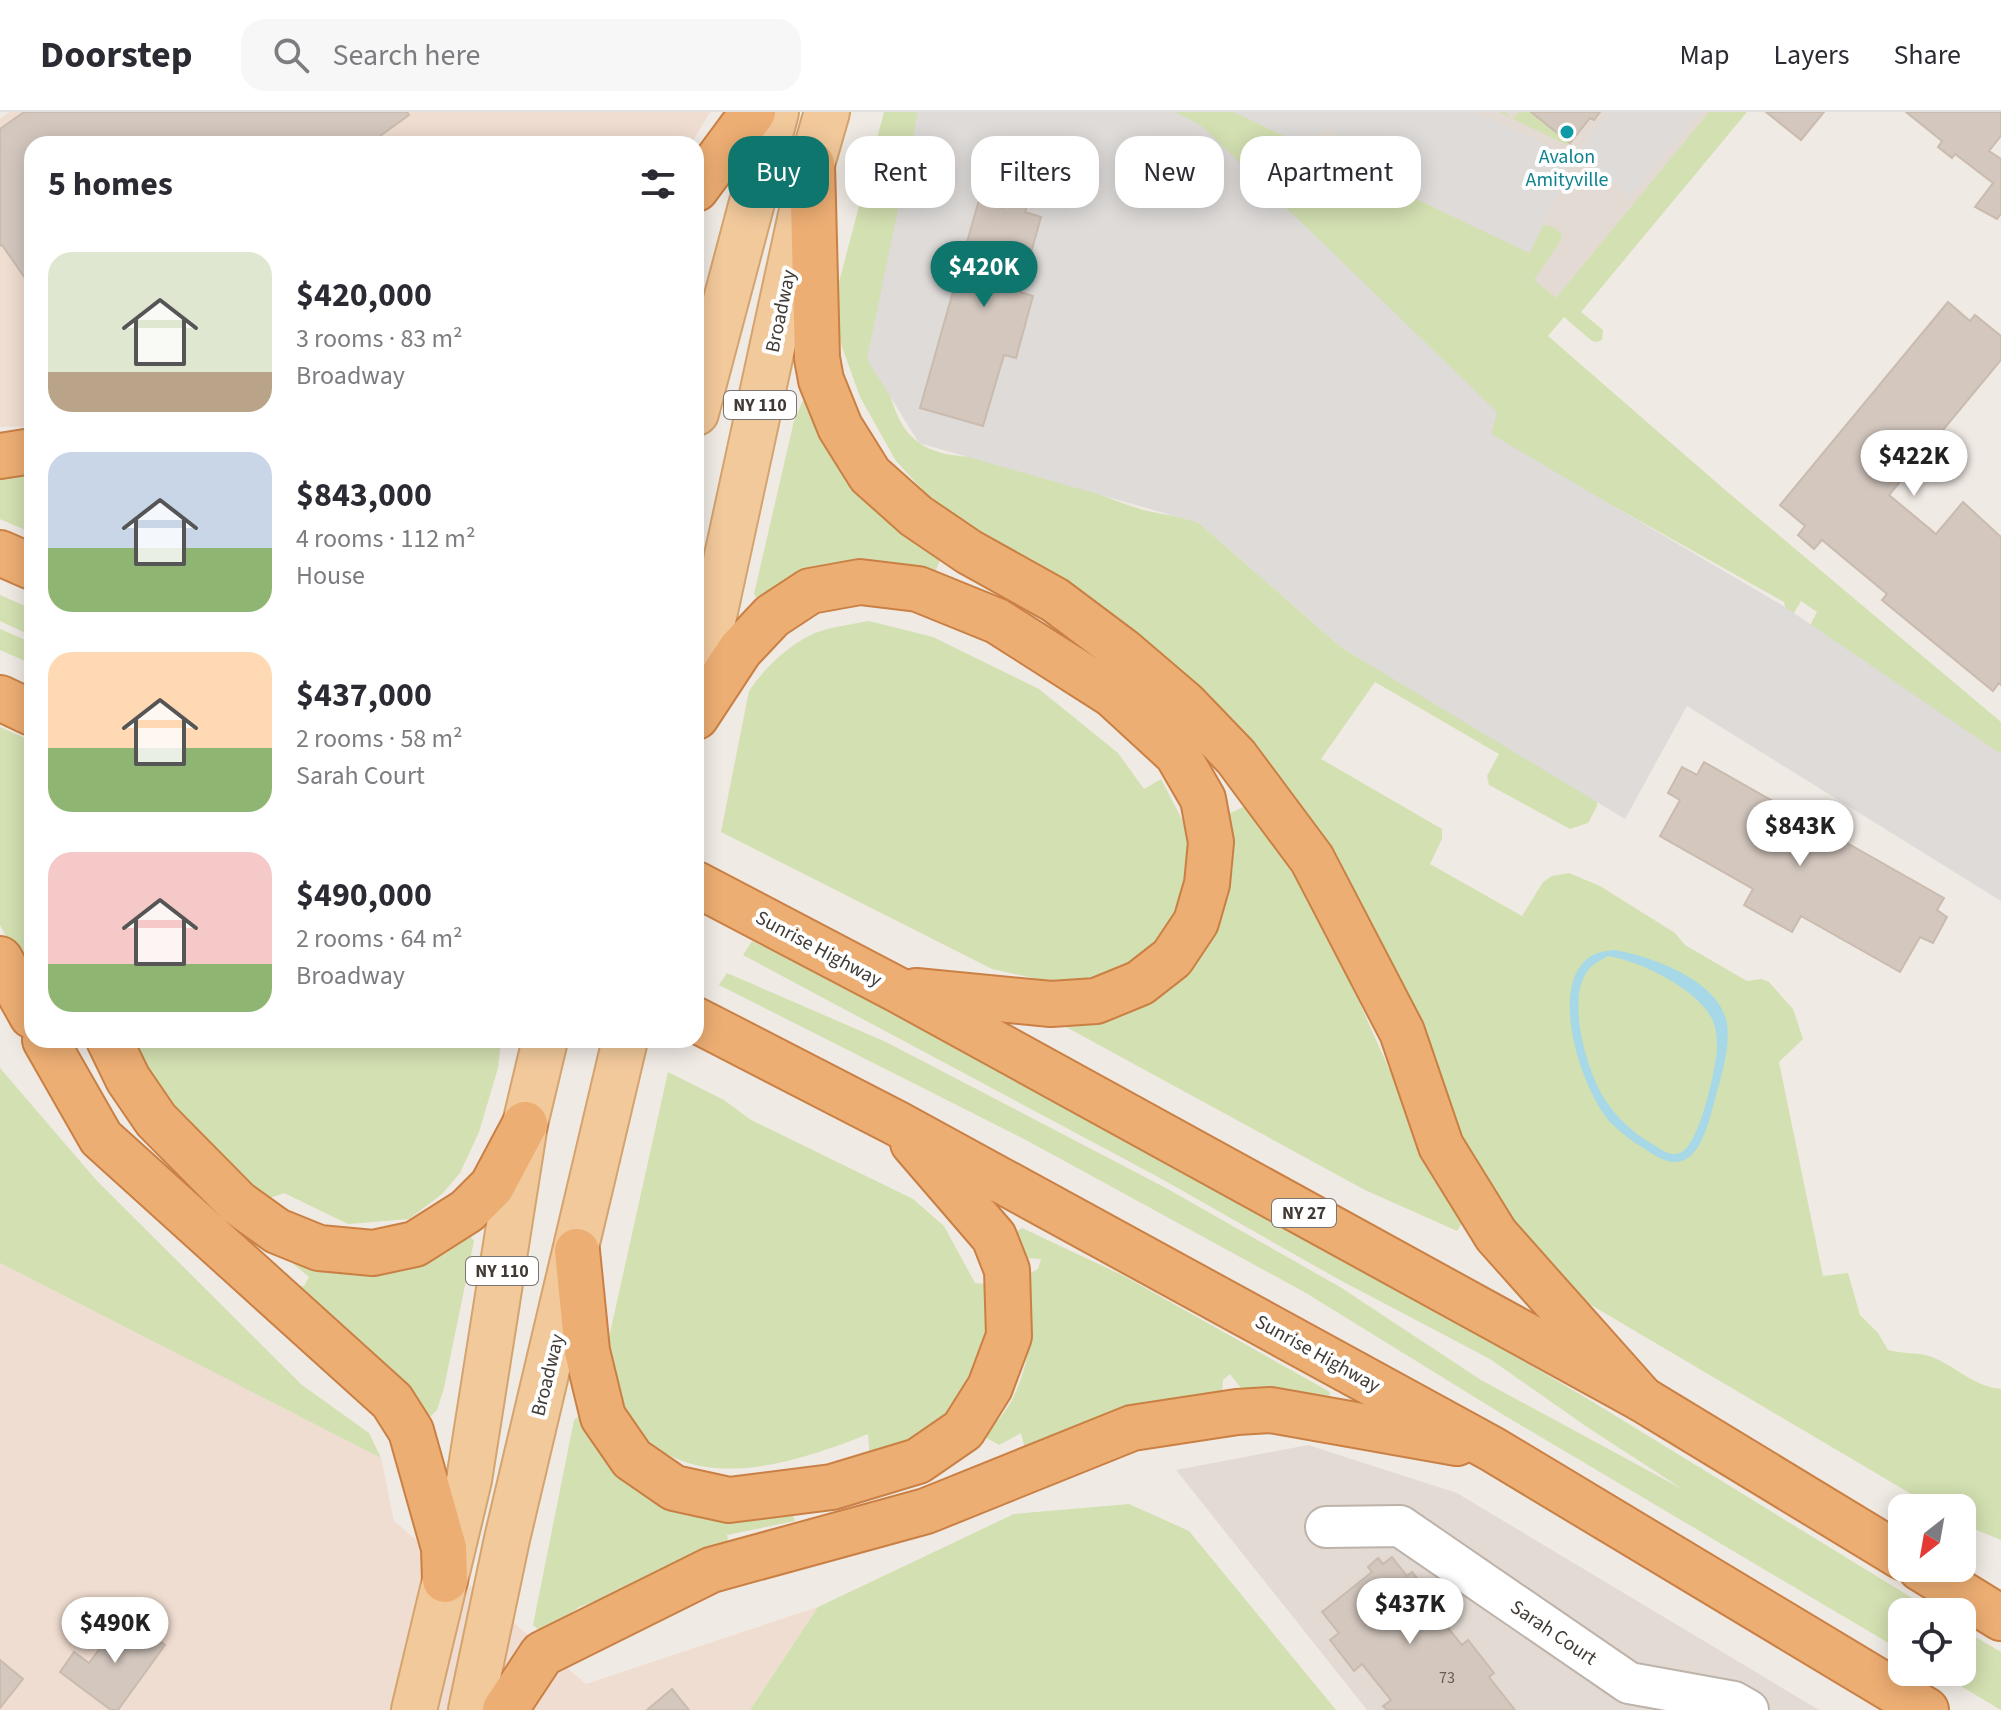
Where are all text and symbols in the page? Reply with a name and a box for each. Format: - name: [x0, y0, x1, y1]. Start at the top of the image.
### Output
- search box: [241, 19, 801, 91]
- text: Doorstep: [40, 28, 193, 82]
- icon: search: [269, 33, 313, 77]
- text: Search here: [333, 34, 480, 77]
- text: Map: [1679, 35, 1729, 75]
- text: Layers: [1773, 35, 1849, 75]
- text: Share: [1893, 35, 1961, 75]
- marker: Avalon Amityville: [1558, 123, 1576, 141]
- chip: Buy: [728, 136, 829, 208]
- chip: Rent: [845, 136, 955, 208]
- chip: Filters: [971, 136, 1099, 208]
- chip: New: [1115, 136, 1224, 208]
- chip: Apartment: [1240, 136, 1421, 208]
- place label: Avalon Amityville: [1526, 143, 1608, 194]
- text: 5 homes: [48, 160, 173, 209]
- icon: filters: [636, 162, 680, 206]
- pin: $420K: [928, 241, 1040, 309]
- text: $420K: [949, 248, 1019, 285]
- street label: Broadway: [759, 267, 804, 355]
- text: $420,000: [296, 271, 432, 320]
- icon: home: [112, 284, 208, 380]
- text: 3 rooms · 83 m²: [296, 320, 463, 357]
- text: Broadway: [296, 357, 405, 394]
- road number: NY 110: [724, 391, 796, 419]
- pin: $422K: [1858, 430, 1970, 498]
- text: $422K: [1879, 437, 1949, 474]
- text: $843,000: [296, 471, 432, 520]
- icon: home: [112, 484, 208, 580]
- text: 4 rooms · 112 m²: [296, 520, 475, 557]
- text: House: [296, 557, 365, 594]
- text: $437,000: [296, 671, 432, 720]
- icon: home: [112, 684, 208, 780]
- text: 2 rooms · 58 m²: [296, 720, 463, 757]
- text: Sarah Court: [296, 757, 425, 794]
- pin: $843K: [1744, 800, 1856, 868]
- text: $843K: [1765, 807, 1835, 844]
- text: $490,000: [296, 871, 432, 920]
- icon: home: [112, 884, 208, 980]
- street label: Sunrise Highway: [751, 904, 887, 994]
- text: 2 rooms · 64 m²: [296, 920, 463, 957]
- text: Broadway: [296, 957, 405, 994]
- road number: NY 27: [1272, 1199, 1336, 1227]
- road number: NY 110: [466, 1257, 538, 1285]
- street label: Sunrise Highway: [1250, 1308, 1386, 1400]
- street label: Broadway: [524, 1331, 572, 1419]
- north arrow: [1888, 1494, 1976, 1582]
- map controls: [1888, 1494, 1976, 1686]
- pin: $437K: [1354, 1578, 1466, 1646]
- text: $437K: [1375, 1585, 1445, 1622]
- street label: Sarah Court: [1505, 1594, 1603, 1672]
- pin: $490K: [59, 1597, 171, 1665]
- button: locate: [1888, 1598, 1976, 1686]
- text: $490K: [80, 1604, 150, 1641]
- house number: 73: [1439, 1667, 1455, 1689]

